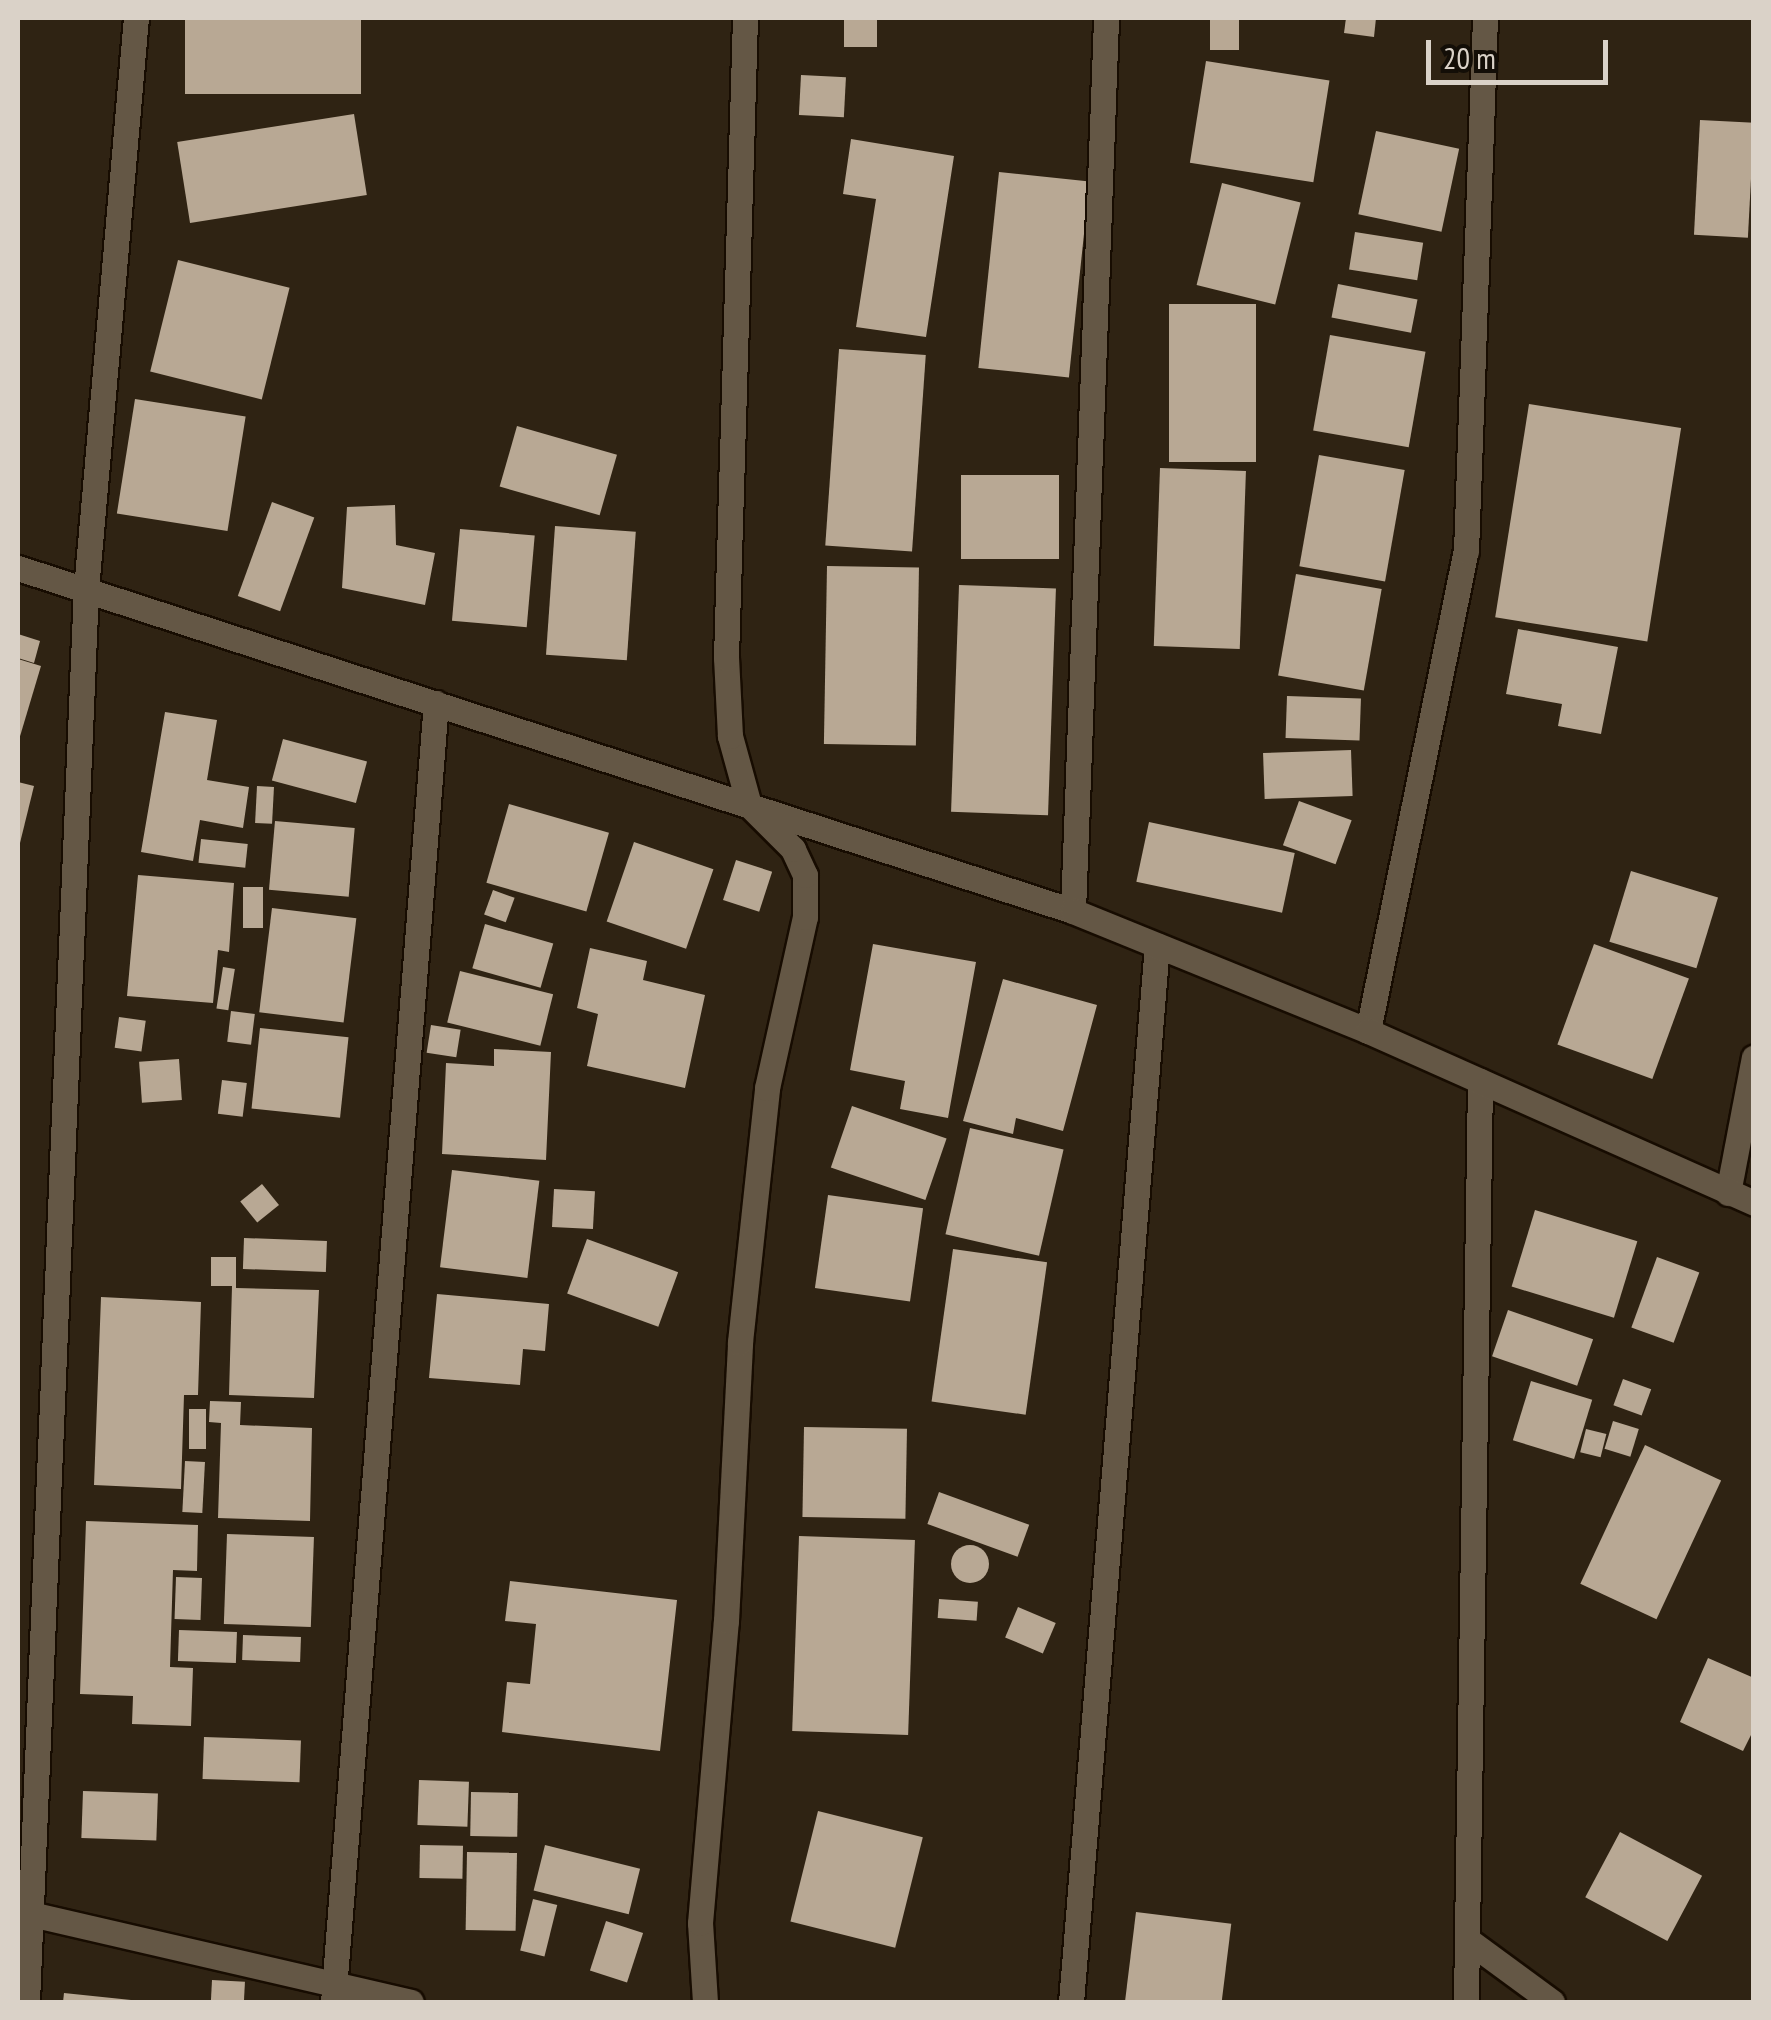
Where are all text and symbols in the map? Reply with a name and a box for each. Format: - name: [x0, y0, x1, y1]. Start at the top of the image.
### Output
- scale bar: [1431, 20, 1614, 82]
- text: 20 m: [1443, 38, 1496, 77]

